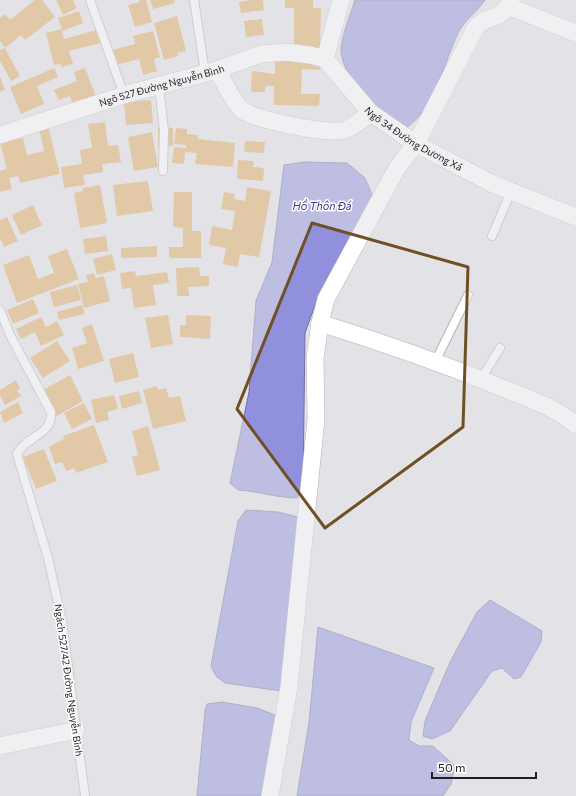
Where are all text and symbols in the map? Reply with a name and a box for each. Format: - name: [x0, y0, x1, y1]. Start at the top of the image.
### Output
- street label: Ngõ 527 Đường Nguyễn Bình: [97, 62, 226, 109]
- street label: Ngõ 34 Đường Dương Xá: [362, 104, 465, 173]
- water label: Hồ Thôn Đá: [292, 198, 352, 212]
- street label: Ngách 527/42 Đường Nguyễn Bình: [52, 603, 86, 757]
- scale bar: [432, 754, 536, 780]
- text: 50 m: [438, 760, 466, 774]

